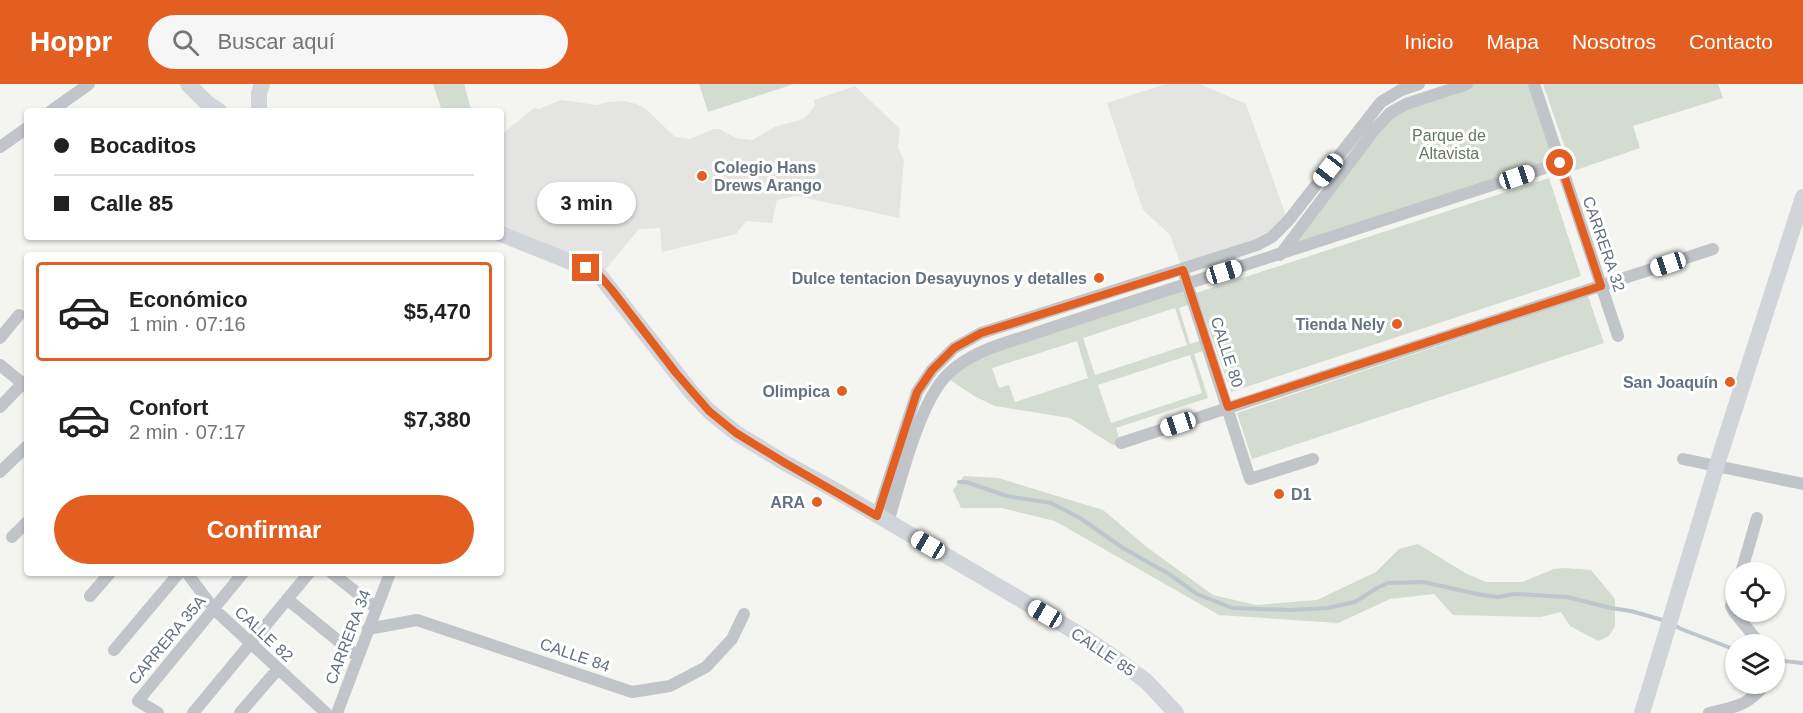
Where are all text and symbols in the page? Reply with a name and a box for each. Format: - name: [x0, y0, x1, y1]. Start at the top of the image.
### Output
- search box: [148, 15, 568, 69]
- text: Hoppr: [30, 26, 112, 57]
- icon: search: [169, 26, 202, 59]
- text: Buscar aquí: [217, 29, 335, 54]
- text: Inicio: [1404, 30, 1453, 53]
- text: Mapa: [1486, 30, 1539, 53]
- text: Nosotros: [1572, 30, 1656, 53]
- text: Contacto: [1689, 30, 1773, 53]
- park label: Parque de Altavista: [1412, 127, 1486, 162]
- text: Bocaditos: [90, 133, 196, 158]
- route start: [1546, 149, 1573, 176]
- car: [1310, 150, 1346, 190]
- place label: Colegio Hans Drews Arango: [714, 159, 822, 194]
- car: [1497, 163, 1537, 191]
- marker: Colegio Hans Drews Arango: [695, 169, 709, 183]
- callout: 3 min: [536, 181, 636, 223]
- text: Calle 85: [90, 191, 173, 216]
- text: 3 min: [560, 192, 613, 214]
- street label: CARRERA 32: [1580, 194, 1628, 294]
- car: [1648, 250, 1688, 278]
- route end: [572, 254, 599, 281]
- car: [1204, 258, 1244, 286]
- place label: Dulce tentacion Desayuynos y detalles: [792, 270, 1087, 287]
- marker: Dulce tentacion Desayuynos y detalles: [1092, 271, 1106, 285]
- icon: car: [57, 285, 111, 339]
- text: Económico: [129, 287, 248, 312]
- text: $5,470: [404, 299, 471, 324]
- text: 1 min · 07:16: [129, 313, 246, 335]
- street label: CALLE 80: [1208, 315, 1246, 389]
- place label: Tienda Nely: [1295, 316, 1385, 333]
- marker: Tienda Nely: [1390, 317, 1404, 331]
- place label: San Joaquín: [1623, 374, 1718, 391]
- marker: San Joaquín: [1723, 375, 1737, 389]
- place label: Olimpica: [762, 383, 830, 400]
- marker: Olimpica: [835, 384, 849, 398]
- icon: car: [57, 393, 111, 447]
- text: Confort: [129, 395, 208, 420]
- text: $7,380: [404, 407, 471, 432]
- car: [1158, 410, 1198, 438]
- text: 2 min · 07:17: [129, 421, 246, 443]
- place label: D1: [1291, 486, 1312, 503]
- marker: D1: [1272, 487, 1286, 501]
- place label: ARA: [770, 494, 805, 511]
- button: Confirmar: [54, 495, 474, 564]
- marker: ARA: [810, 495, 824, 509]
- car: [908, 528, 948, 562]
- map controls: [1725, 562, 1785, 694]
- button: locate: [1725, 562, 1785, 622]
- street label: CARRERA 34: [322, 587, 374, 687]
- street label: CARRERA 35A: [125, 592, 209, 688]
- car: [1025, 597, 1065, 631]
- street label: CALLE 82: [232, 603, 297, 665]
- street label: CALLE 85: [1068, 625, 1138, 679]
- button: layers: [1725, 634, 1785, 694]
- street label: CALLE 84: [538, 635, 612, 675]

